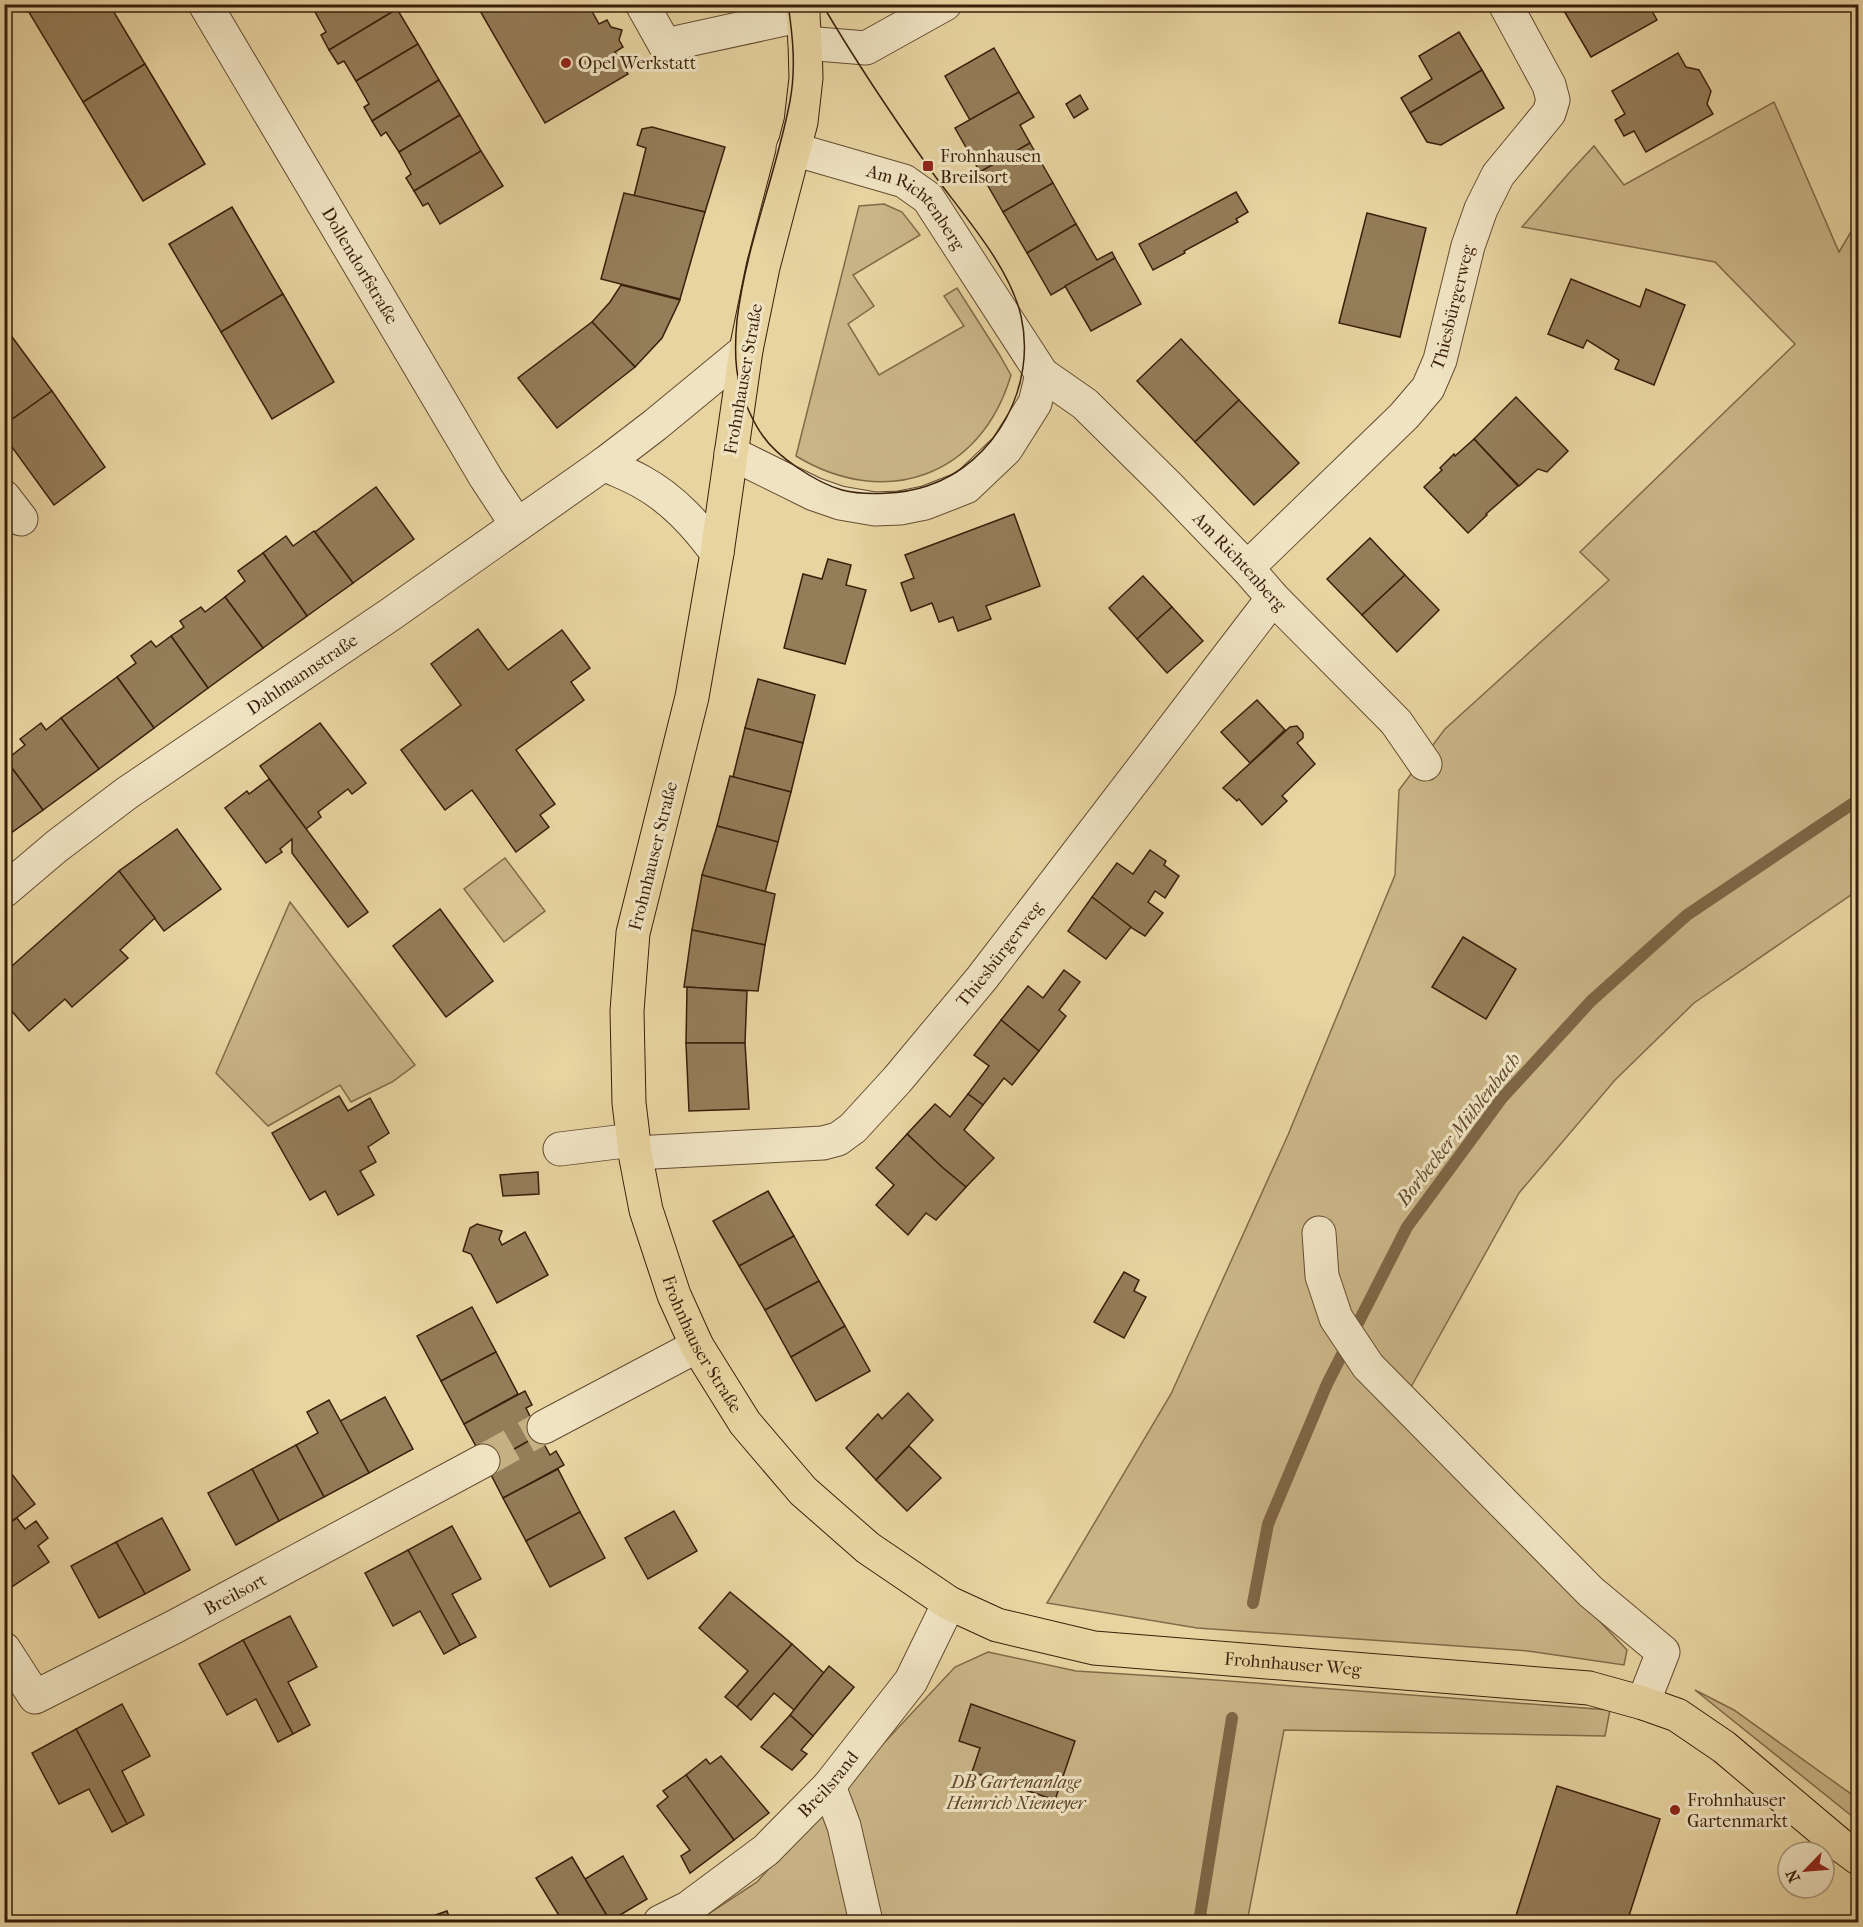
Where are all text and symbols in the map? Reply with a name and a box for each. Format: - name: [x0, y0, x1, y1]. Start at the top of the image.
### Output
- place label: Opel Werkstatt: [578, 53, 697, 74]
- marker: Opel Werkstatt: [559, 56, 573, 70]
- place label: Frohnhausen Breilsort: [940, 146, 1042, 188]
- marker: Frohnhausen Breilsort: [921, 159, 935, 173]
- street label: Am Richtenberg: [863, 160, 969, 255]
- street label: Dollendorfstraße: [317, 204, 402, 328]
- street label: Thiesbürgerweg: [1427, 242, 1479, 374]
- street label: Frohnhauser Straße: [720, 302, 767, 456]
- street label: Am Richtenberg: [1187, 507, 1291, 616]
- street label: Dahlmannstraße: [243, 630, 362, 720]
- street label: Frohnhauser Straße: [625, 779, 682, 933]
- street label: Thiesbürgerweg: [952, 897, 1048, 1012]
- water label: Borbecker Mühlenbach: [1391, 1048, 1525, 1211]
- street label: Frohnhauser Straße: [657, 1273, 746, 1417]
- street label: Breilsort: [200, 1569, 271, 1620]
- street label: Frohnhauser Weg: [1223, 1649, 1362, 1681]
- street label: Breilsrand: [794, 1747, 863, 1822]
- park label: DB Gartenanlage Heinrich Niemeyer: [945, 1772, 1088, 1814]
- place label: Frohnhauser Gartenmarkt: [1687, 1790, 1789, 1832]
- marker: Frohnhauser Gartenmarkt: [1668, 1803, 1682, 1817]
- north arrow: [1776, 1840, 1836, 1900]
- text: N: [1781, 1866, 1804, 1886]

